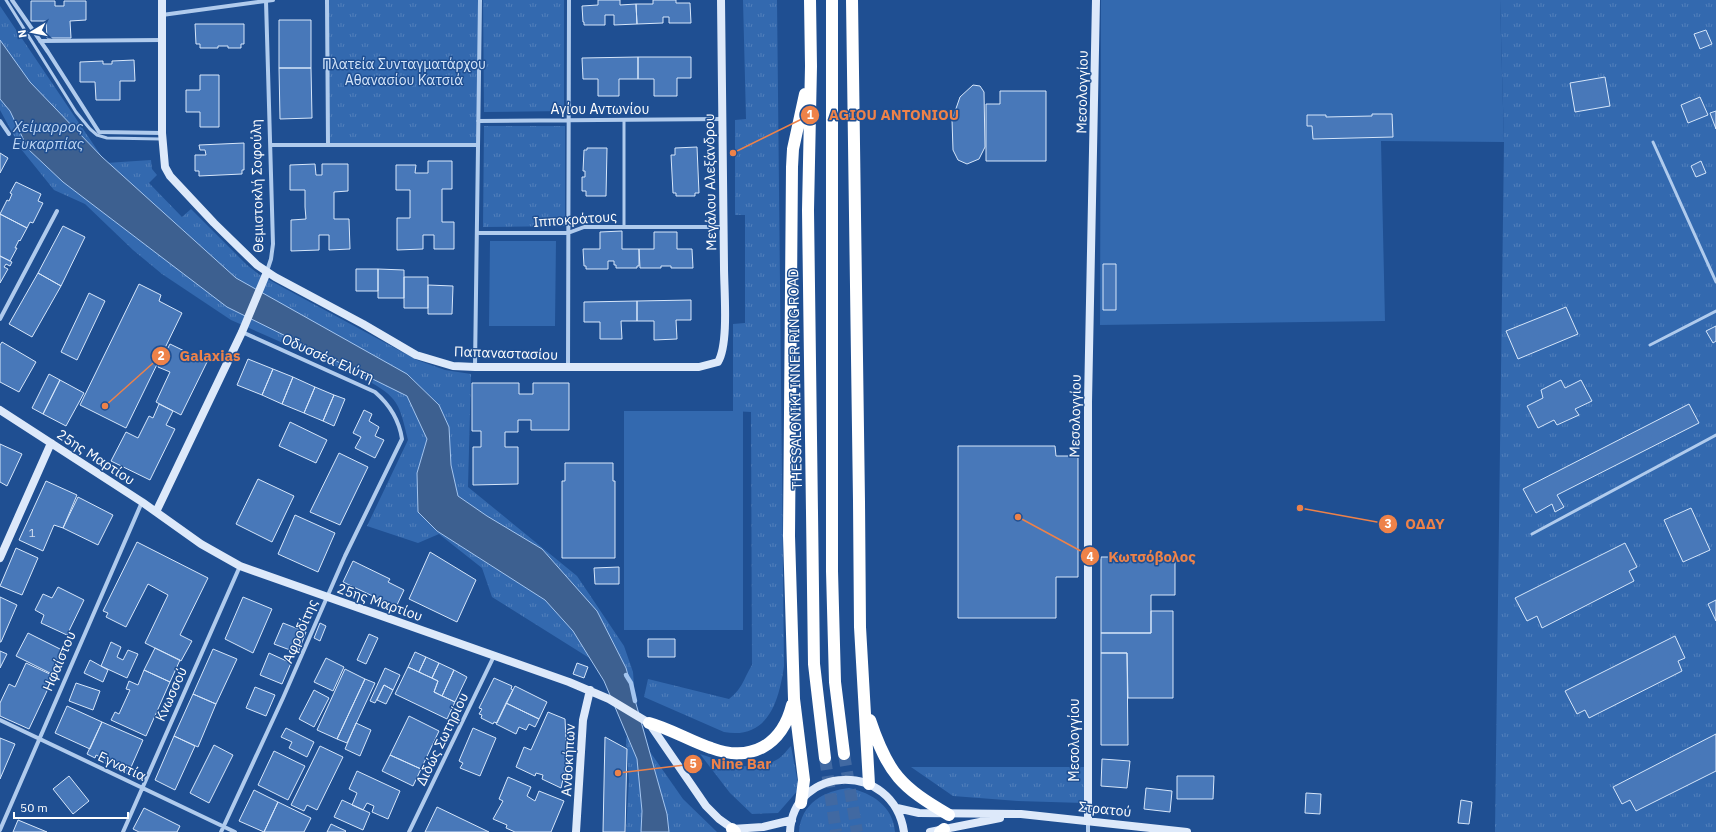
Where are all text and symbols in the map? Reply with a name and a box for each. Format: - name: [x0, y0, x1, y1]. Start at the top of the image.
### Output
- north arrow: [12, 12, 52, 52]
- text: N: [15, 29, 30, 39]
- street label: Μεσολογγίου: [1072, 50, 1092, 134]
- park label: Πλατεία Συνταγματάρχου Αθανασίου Κατσιά: [322, 55, 486, 89]
- street label: Αγίου Αντωνίου: [551, 100, 649, 118]
- callout: AGIOU ANTONIOU: [800, 101, 967, 128]
- text: AGIOU ANTONIOU: [829, 105, 959, 124]
- text: 1: [806, 107, 814, 122]
- street label: Μεγάλου Αλεξάνδρου: [700, 113, 720, 251]
- water label: Χείμαρρος Ευκαρπίας: [12, 117, 85, 153]
- street label: Θεμιστοκλή Σοφούλη: [247, 119, 267, 253]
- street label: Ιπποκράτους: [532, 207, 618, 231]
- street label: THESSALONIKI INNER RING ROAD: [784, 268, 806, 490]
- street label: Οδυσσέα Ελύτη: [279, 330, 377, 386]
- callout: Galaxias: [151, 342, 248, 369]
- street label: Παπαναστασίου: [454, 342, 558, 364]
- text: Galaxias: [179, 346, 241, 365]
- text: 2: [157, 348, 165, 363]
- street label: Μεσολογγίου: [1065, 374, 1085, 458]
- street label: 25ης Μαρτίου: [54, 425, 138, 489]
- callout: ΟΔΔΥ: [1378, 511, 1453, 538]
- text: ΟΔΔΥ: [1405, 514, 1445, 533]
- text: 3: [1384, 516, 1392, 531]
- house number: 1: [28, 525, 36, 540]
- callout: Κωτσόβολος: [1080, 543, 1204, 570]
- text: Κωτσόβολος: [1108, 547, 1196, 566]
- text: 4: [1086, 549, 1094, 564]
- street label: 25ης Μαρτίου: [335, 579, 425, 625]
- street label: Αφροδίτης: [278, 596, 322, 666]
- street label: Ηφαίστου: [38, 628, 80, 694]
- street label: Κνωσσού: [151, 664, 191, 724]
- street label: Διδώς Σωτηρίου: [412, 690, 472, 788]
- street label: Μεσολογγίου: [1065, 698, 1083, 782]
- street label: Ανθοκήπων: [557, 723, 579, 797]
- street label: Εγνατία: [95, 747, 149, 785]
- callout: Nine Bar: [683, 751, 779, 778]
- text: Nine Bar: [711, 754, 771, 773]
- text: 5: [689, 756, 697, 771]
- scale bar: [14, 794, 128, 820]
- street label: Στρατού: [1078, 797, 1132, 821]
- text: 50 m: [20, 800, 48, 815]

